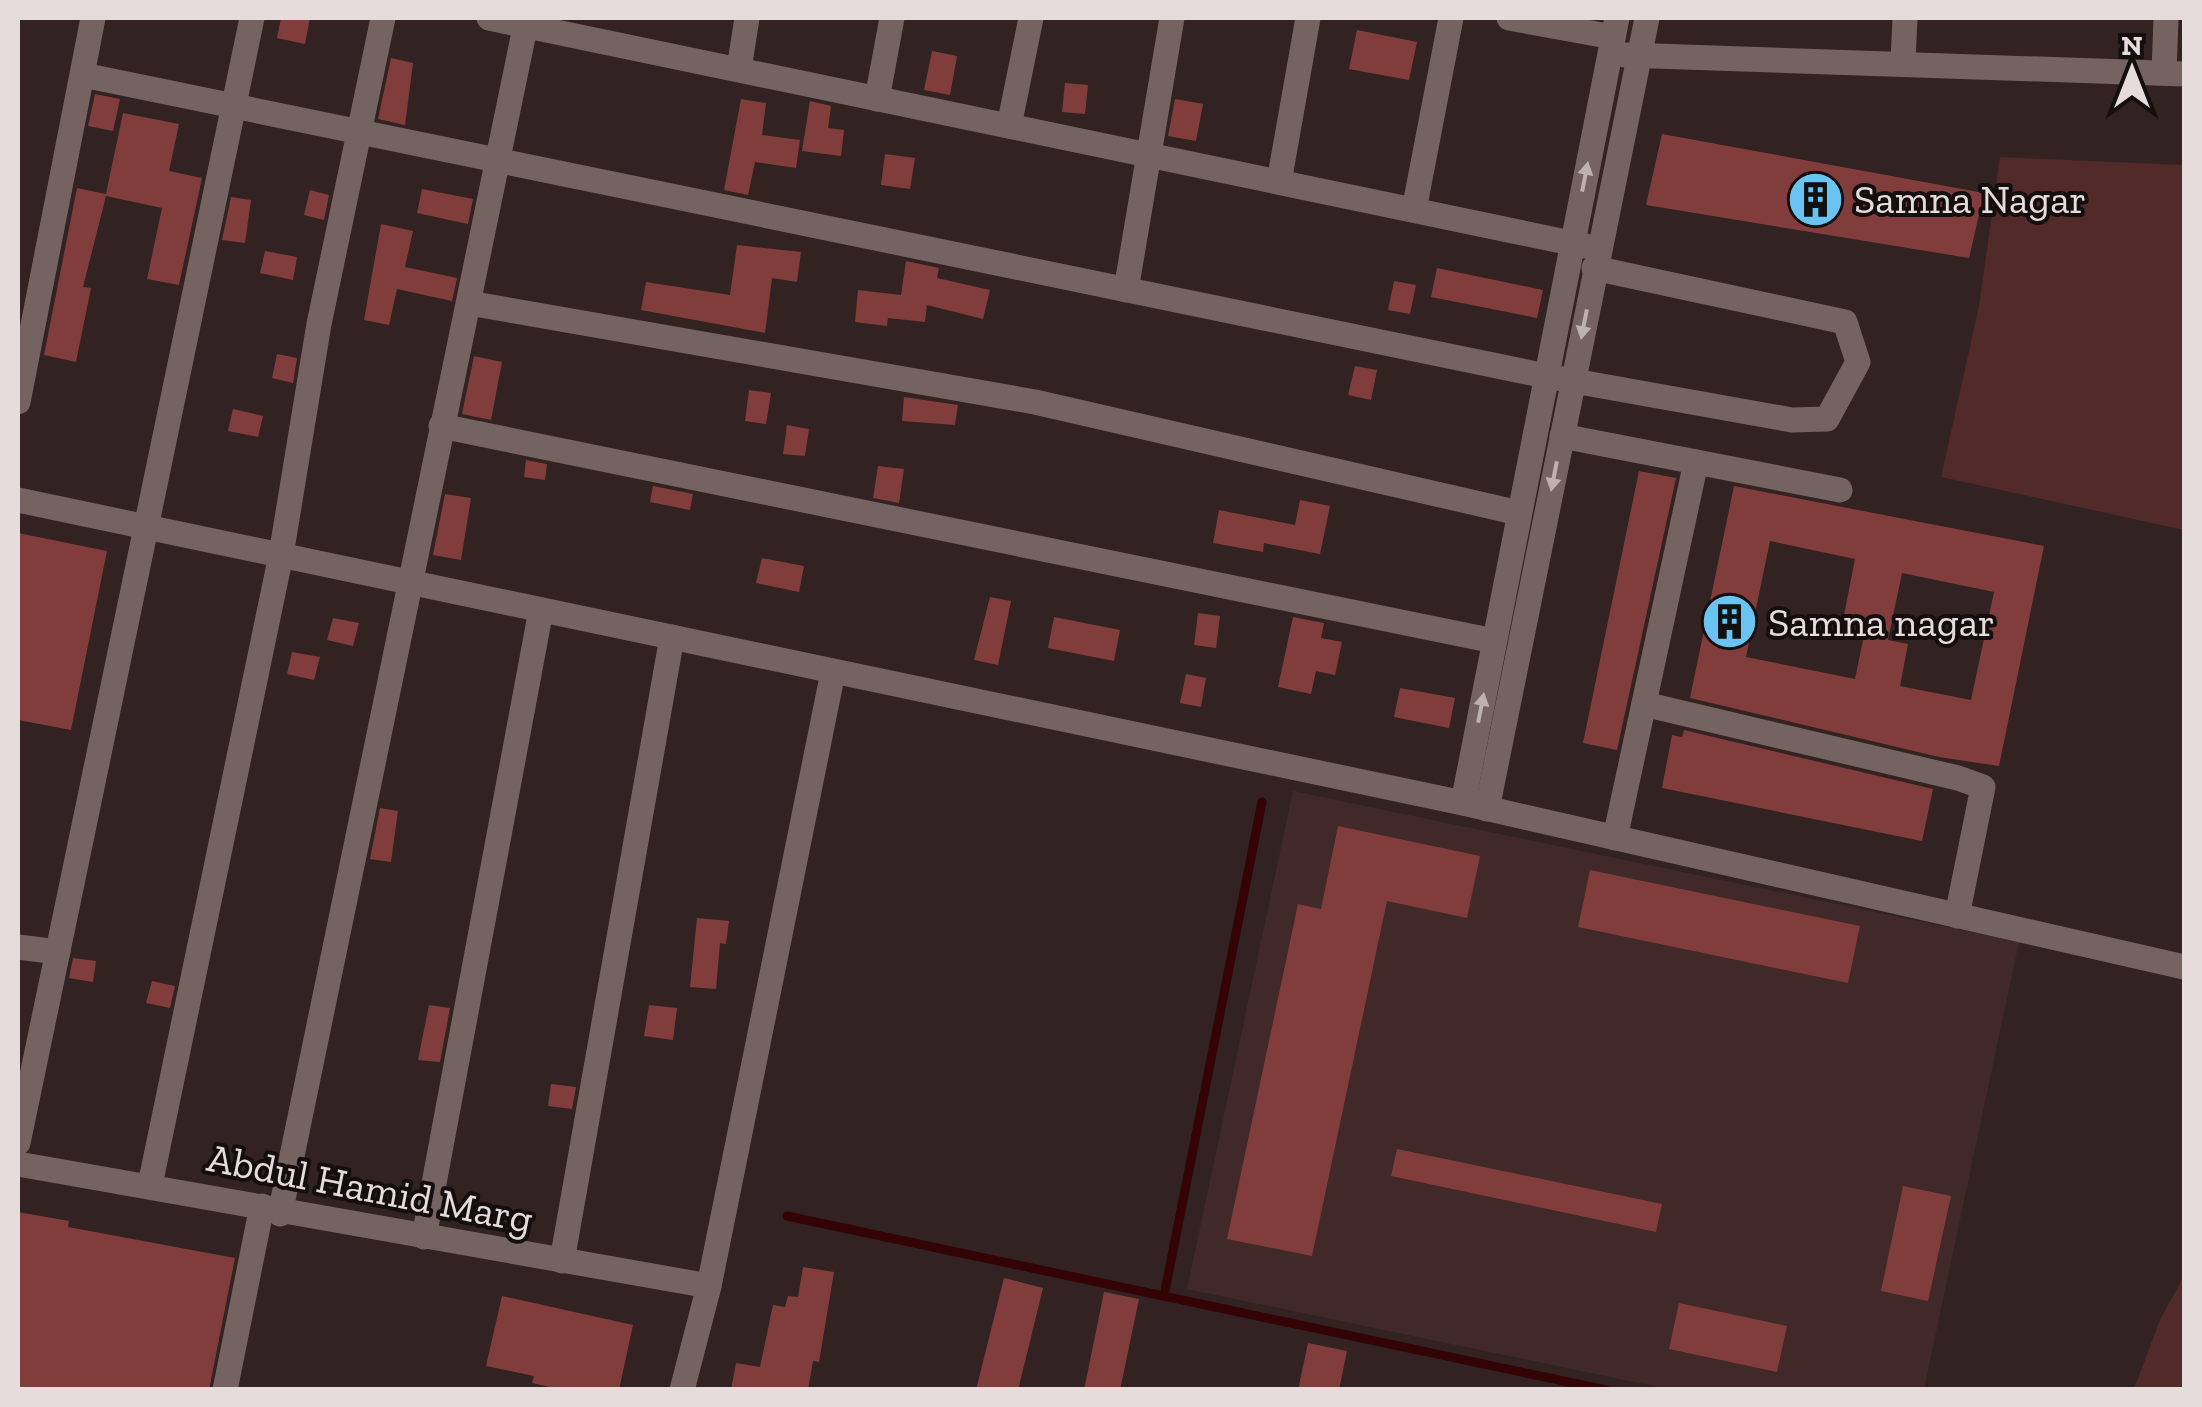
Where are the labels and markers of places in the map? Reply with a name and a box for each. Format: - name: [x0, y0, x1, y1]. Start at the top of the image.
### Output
- building icon: Samna Nagar: [1785, 169, 1845, 229]
- place label: Samna Nagar: [1854, 175, 2086, 223]
- building icon: Samna nagar: [1699, 592, 1759, 652]
- place label: Samna nagar: [1768, 598, 1995, 646]

